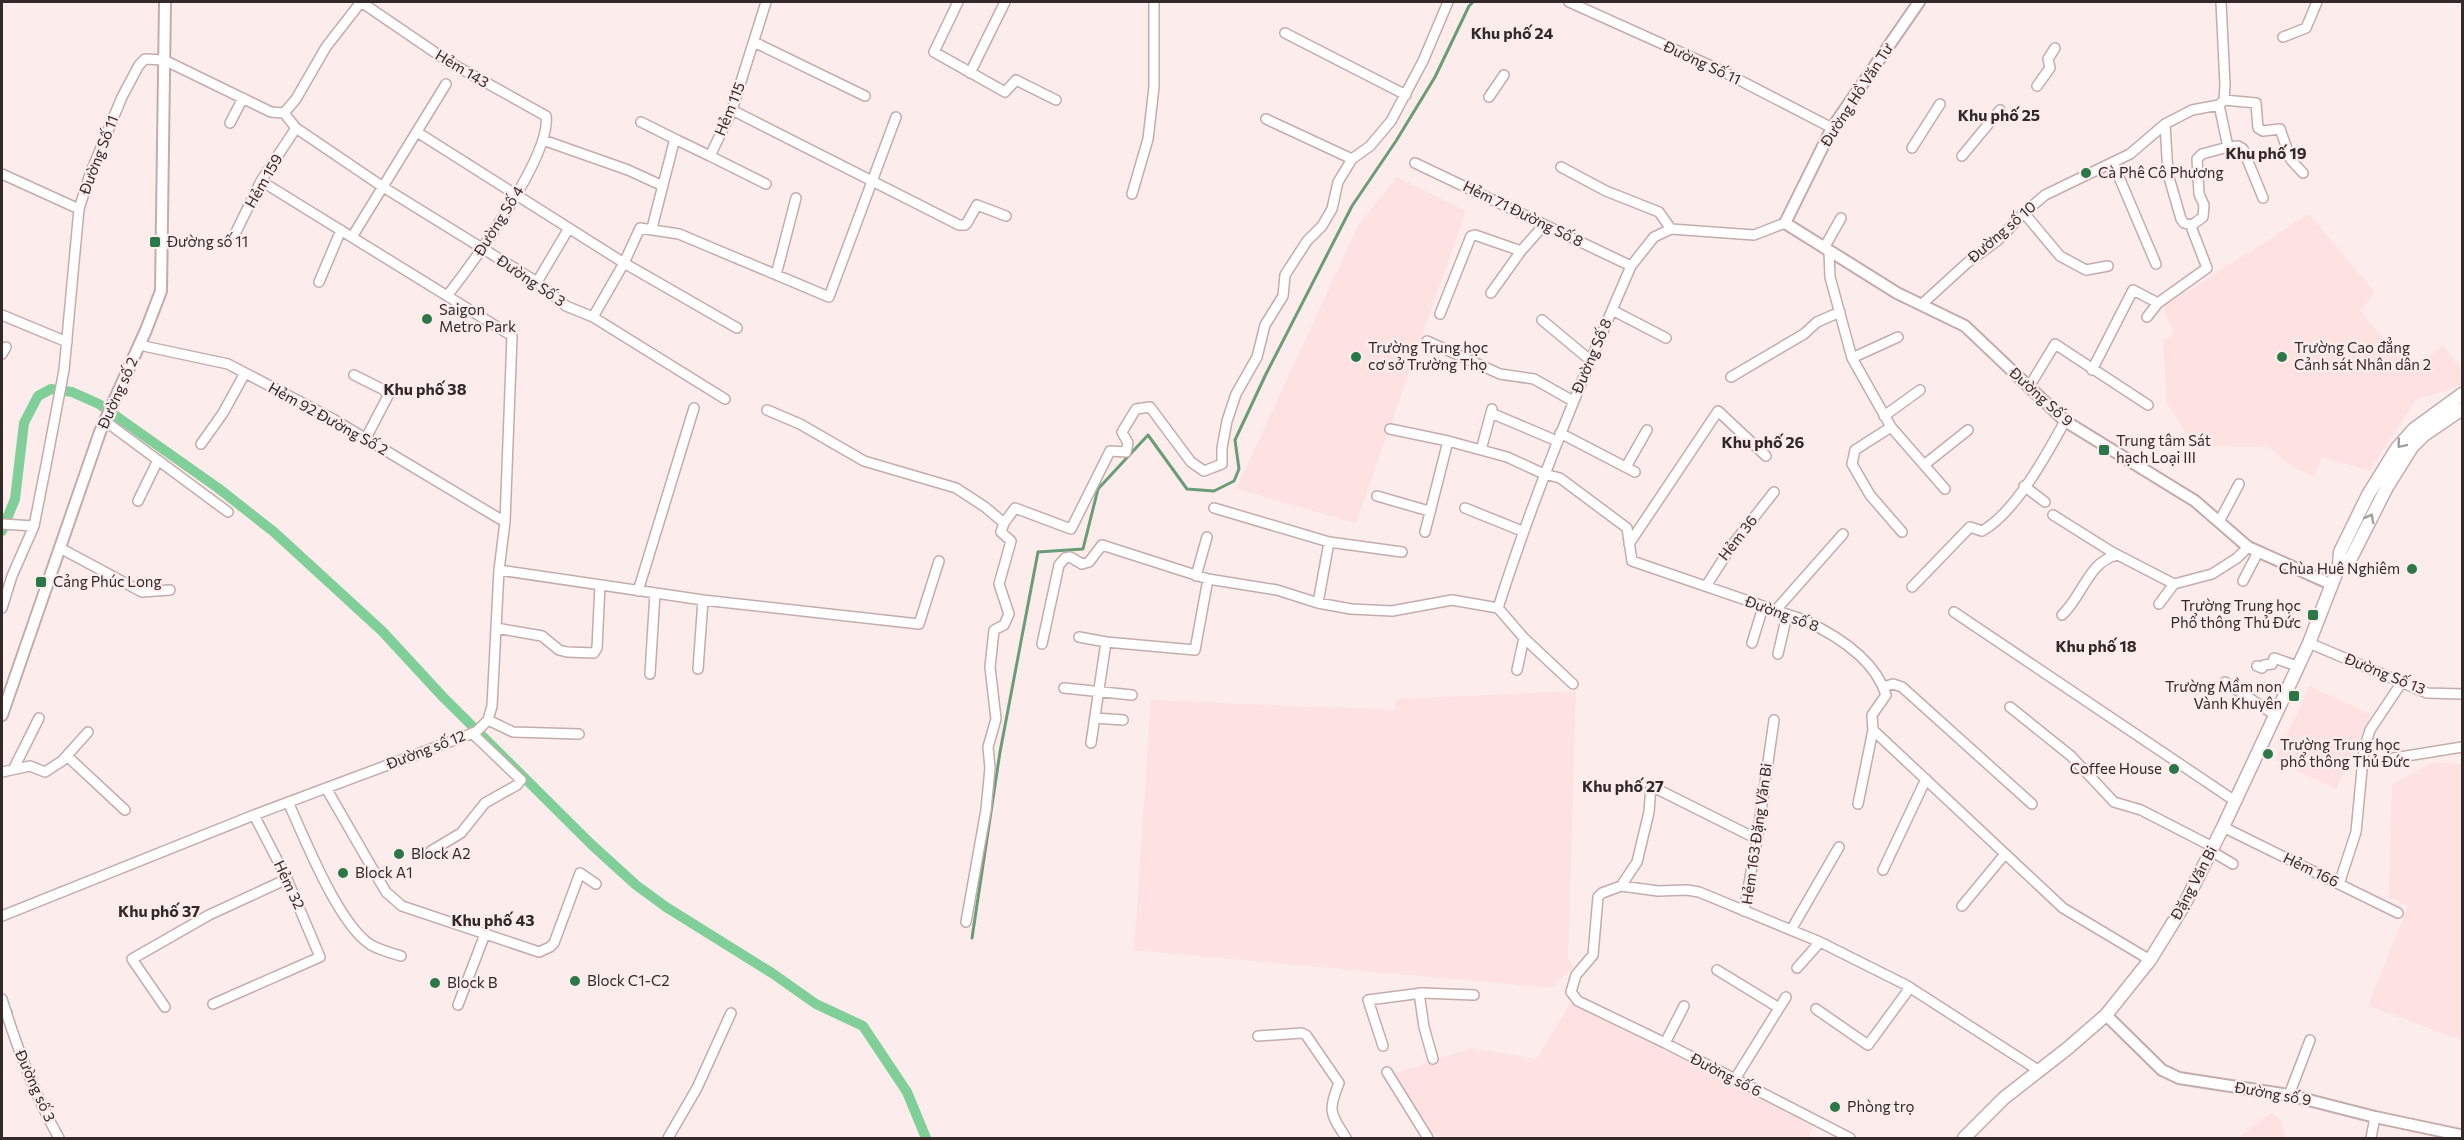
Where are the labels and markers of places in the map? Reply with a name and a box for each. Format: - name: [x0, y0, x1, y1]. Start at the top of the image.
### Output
- place label: Cà Phê Cô Phương: [2098, 163, 2224, 181]
- marker: Cà Phê Cô Phương: [2079, 166, 2093, 180]
- place label: Đường số 11: [166, 232, 248, 250]
- marker: Đường số 11: [148, 235, 162, 249]
- place label: Saigon Metro Park: [439, 300, 516, 335]
- marker: Saigon Metro Park: [420, 312, 434, 326]
- place label: Trường Cao đẳng Cảnh sát Nhân dân 2: [2294, 337, 2431, 373]
- place label: Trường Trung học cơ sở Trường Thọ: [1368, 338, 1488, 373]
- marker: Trường Trung học cơ sở Trường Thọ: [1349, 350, 1363, 364]
- marker: Trường Cao đẳng Cảnh sát Nhân dân 2: [2275, 350, 2289, 364]
- place label: Trung tâm Sát hạch Loại III: [2116, 431, 2211, 466]
- marker: Trung tâm Sát hạch Loại III: [2097, 443, 2111, 457]
- place label: Chùa Huê Nghiêm: [2279, 559, 2400, 577]
- marker: Chùa Huê Nghiêm: [2405, 562, 2419, 576]
- place label: Cảng Phúc Long: [53, 572, 162, 590]
- marker: Cảng Phúc Long: [34, 575, 48, 589]
- place label: Trường Trung học Phổ thông Thủ Đức: [2170, 596, 2301, 631]
- marker: Trường Trung học Phổ thông Thủ Đức: [2306, 608, 2320, 622]
- place label: Trường Mầm non Vành Khuyên: [2165, 677, 2282, 712]
- marker: Trường Mầm non Vành Khuyên: [2287, 689, 2301, 703]
- place label: Trường Trung học phổ thông Thủ Đức: [2280, 735, 2410, 770]
- marker: Trường Trung học phổ thông Thủ Đức: [2261, 747, 2275, 761]
- place label: Coffee House: [2070, 759, 2162, 777]
- marker: Coffee House: [2167, 762, 2181, 776]
- place label: Block A2: [411, 844, 471, 862]
- marker: Block A2: [392, 847, 406, 861]
- place label: Block A1: [355, 863, 413, 881]
- marker: Block A1: [336, 866, 350, 880]
- place label: Block C1-C2: [587, 971, 670, 989]
- place label: Block B: [447, 973, 498, 991]
- marker: Block C1-C2: [568, 974, 582, 988]
- marker: Block B: [428, 976, 442, 990]
- place label: Phòng trọ: [1847, 1097, 1914, 1115]
- marker: Phòng trọ: [1828, 1100, 1842, 1114]

